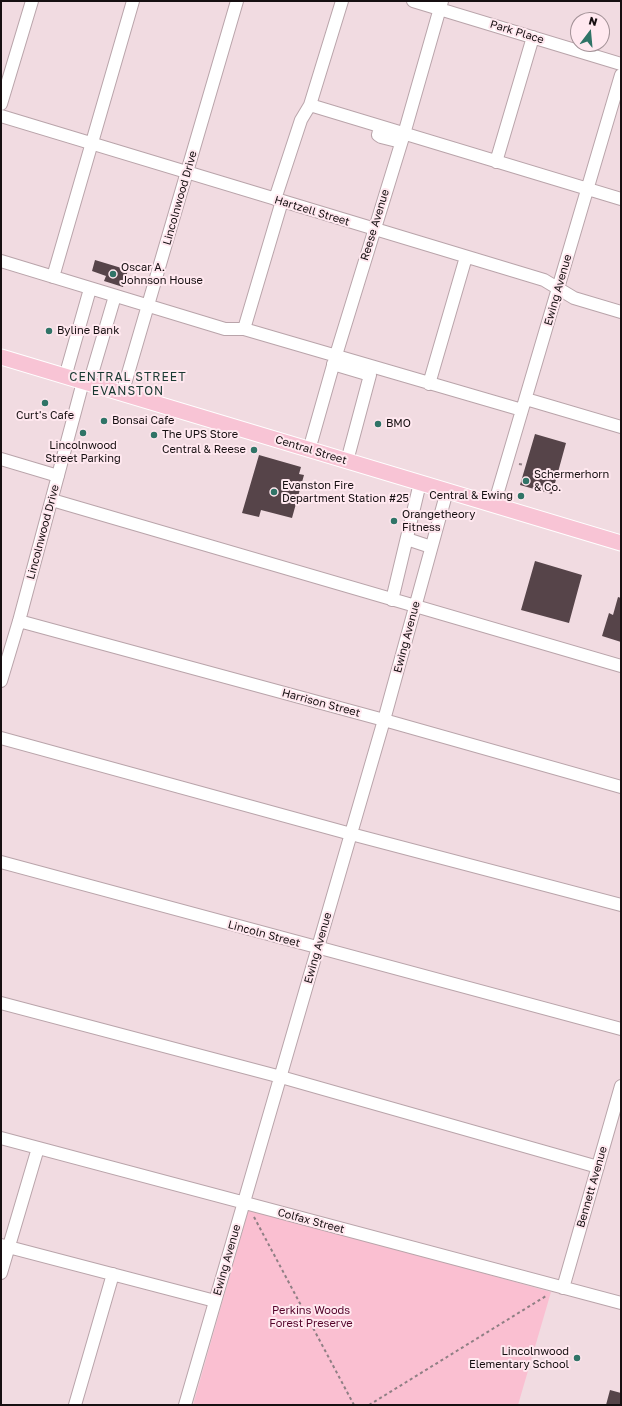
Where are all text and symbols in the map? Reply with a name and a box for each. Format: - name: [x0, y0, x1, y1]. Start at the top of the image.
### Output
- north arrow: [570, 12, 610, 52]
- text: N: [587, 14, 599, 28]
- street label: Park Place: [488, 18, 546, 46]
- street label: Lincolnwood Drive: [160, 149, 200, 247]
- street label: Reese Avenue: [358, 188, 392, 262]
- street label: Hartzell Street: [273, 193, 351, 229]
- street label: Ewing Avenue: [542, 253, 574, 327]
- place label: Oscar A. Johnson House: [121, 261, 203, 287]
- marker: Oscar A. Johnson House: [108, 269, 118, 279]
- place label: Byline Bank: [57, 324, 119, 338]
- marker: Byline Bank: [44, 326, 54, 336]
- district label: CENTRAL STREET EVANSTON: [69, 370, 187, 398]
- marker: Curt's Cafe: [40, 398, 50, 408]
- place label: Curt's Cafe: [16, 409, 74, 423]
- place label: Bonsai Cafe: [112, 414, 174, 428]
- marker: Bonsai Cafe: [99, 416, 109, 426]
- place label: BMO: [386, 417, 411, 431]
- marker: BMO: [373, 419, 383, 429]
- marker: Lincolnwood Street Parking: [78, 428, 88, 438]
- place label: The UPS Store: [162, 428, 238, 442]
- marker: The UPS Store: [149, 430, 159, 440]
- street label: Central Street: [274, 433, 348, 467]
- place label: Lincolnwood Street Parking: [45, 439, 121, 465]
- place label: Central & Reese: [162, 443, 246, 457]
- marker: Central & Reese: [249, 445, 259, 455]
- place label: Schermerhorn & Co.: [534, 468, 609, 494]
- marker: Schermerhorn & Co.: [521, 476, 531, 486]
- place label: Evanston Fire Department Station #25: [282, 479, 409, 505]
- street label: Lincolnwood Drive: [24, 483, 62, 581]
- marker: Evanston Fire Department Station #25: [269, 487, 279, 497]
- place label: Central & Ewing: [429, 489, 513, 503]
- marker: Central & Ewing: [516, 491, 526, 501]
- place label: Orangetheory Fitness: [402, 508, 475, 534]
- marker: Orangetheory Fitness: [389, 516, 399, 526]
- street label: Ewing Avenue: [391, 600, 423, 674]
- street label: Harrison Street: [280, 686, 362, 720]
- street label: Ewing Avenue: [302, 911, 334, 985]
- street label: Lincoln Street: [226, 918, 302, 950]
- street label: Bennett Avenue: [574, 1145, 610, 1229]
- street label: Colfax Street: [276, 1206, 346, 1236]
- street label: Ewing Avenue: [211, 1223, 243, 1297]
- park label: Perkins Woods Forest Preserve: [269, 1304, 353, 1330]
- place label: Lincolnwood Elementary School: [469, 1345, 569, 1371]
- marker: Lincolnwood Elementary School: [572, 1353, 582, 1363]

